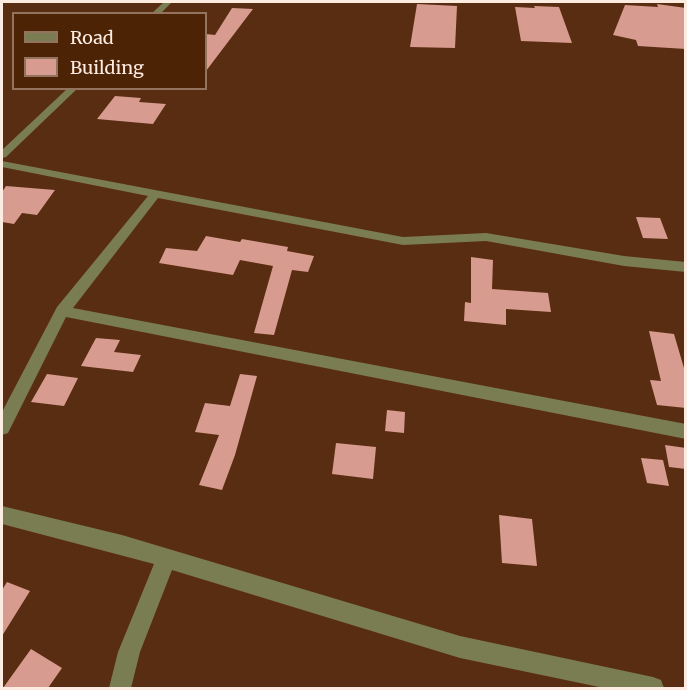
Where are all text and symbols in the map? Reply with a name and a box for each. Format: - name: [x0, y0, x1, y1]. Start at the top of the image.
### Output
- legend: [12, 12, 207, 90]
- text: Road: [70, 26, 114, 49]
- text: Building: [70, 56, 144, 79]

